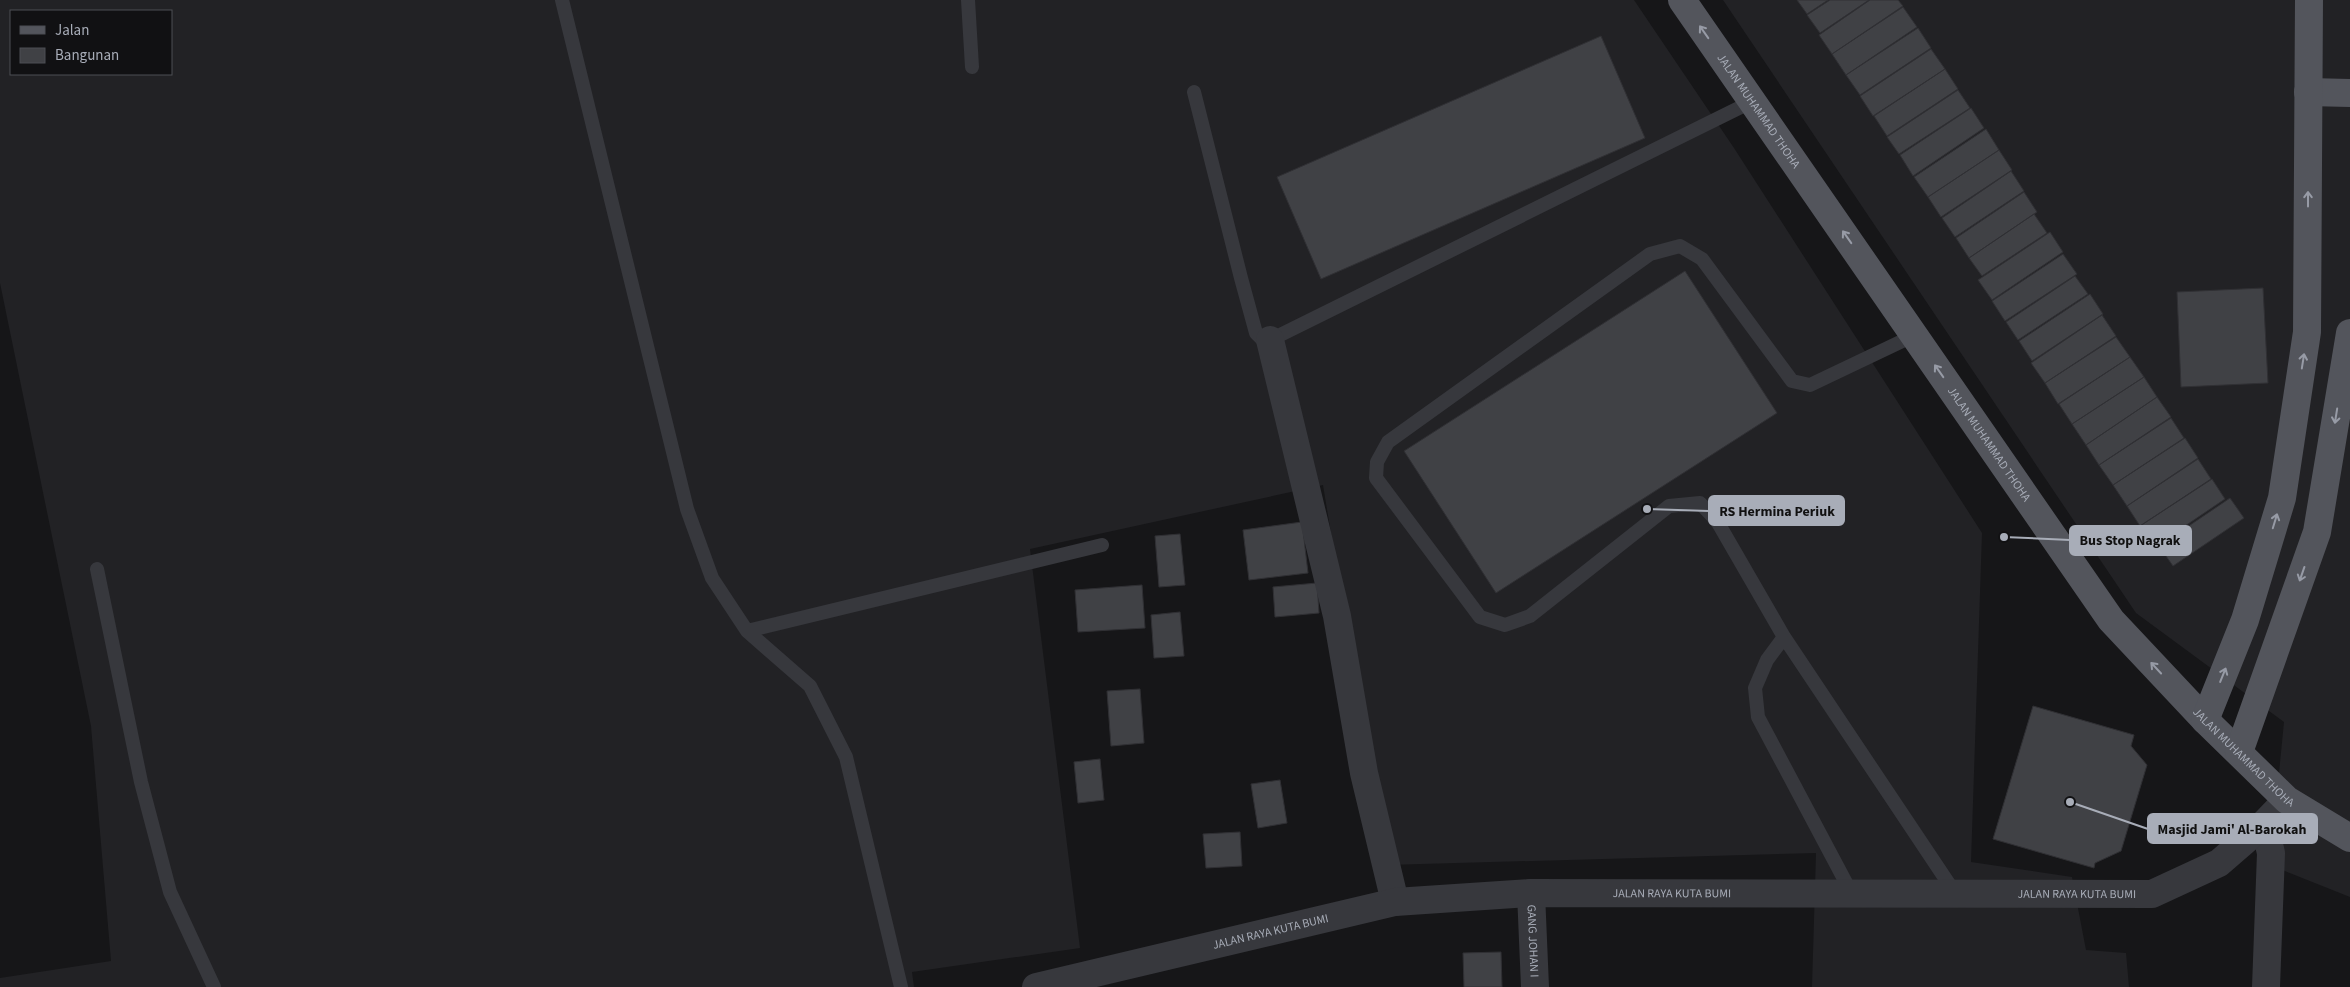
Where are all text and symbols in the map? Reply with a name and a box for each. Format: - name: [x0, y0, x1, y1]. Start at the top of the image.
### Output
- legend: [10, 10, 172, 75]
- text: Jalan: [55, 20, 89, 41]
- one-way arrow: [1699, 25, 1709, 39]
- text: Bangunan: [55, 45, 119, 66]
- street label: JALAN MUHAMMAD THOHA: [1713, 51, 1804, 172]
- one-way arrow: [2303, 191, 2313, 207]
- one-way arrow: [1842, 231, 1852, 245]
- one-way arrow: [2298, 353, 2308, 369]
- one-way arrow: [1934, 364, 1944, 378]
- street label: JALAN MUHAMMAD THOHA: [1943, 384, 2035, 506]
- one-way arrow: [2331, 407, 2341, 423]
- callout: RS Hermina Periuk: [1709, 496, 1844, 525]
- text: RS Hermina Periuk: [1719, 502, 1835, 522]
- one-way arrow: [2271, 513, 2281, 529]
- callout: Bus Stop Nagrak: [2070, 526, 2191, 555]
- text: Bus Stop Nagrak: [2080, 531, 2181, 551]
- one-way arrow: [2297, 566, 2306, 581]
- one-way arrow: [2150, 661, 2162, 674]
- one-way arrow: [2219, 668, 2229, 683]
- street label: JALAN MUHAMMAD THOHA: [2189, 704, 2298, 812]
- callout: Masjid Jami' Al-Barokah: [2148, 814, 2317, 843]
- text: Masjid Jami' Al-Barokah: [2158, 820, 2306, 840]
- street label: JALAN RAYA KUTA BUMI: [1612, 885, 1731, 902]
- street label: JALAN RAYA KUTA BUMI: [2017, 886, 2136, 903]
- street label: GANG JOHAN I: [1522, 904, 1543, 978]
- street label: JALAN RAYA KUTA BUMI: [1211, 910, 1330, 954]

